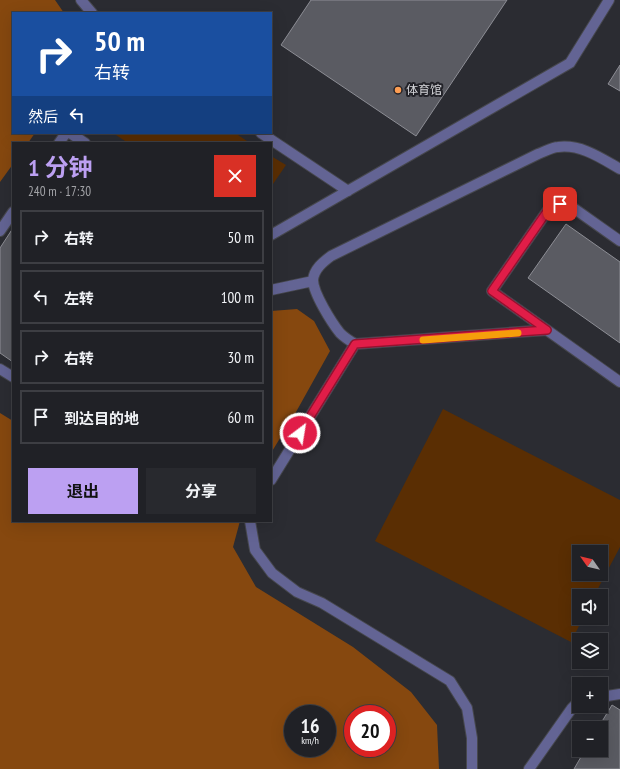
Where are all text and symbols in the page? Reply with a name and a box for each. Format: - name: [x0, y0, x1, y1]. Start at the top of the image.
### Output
- text: 50 m: [94, 22, 145, 59]
- icon: right: [28, 28, 80, 80]
- text: 右转: [94, 61, 130, 84]
- place label: 体育馆: [406, 82, 442, 97]
- marker: 体育馆: [393, 85, 403, 95]
- icon: left: [66, 104, 88, 126]
- text: 然后: [28, 107, 58, 126]
- text: 1 分钟: [28, 152, 92, 183]
- button: close: [214, 155, 256, 197]
- text: 240 m · 17:30: [28, 183, 91, 200]
- pin: [543, 187, 577, 221]
- icon: arrive: [549, 193, 571, 215]
- icon: right: [30, 226, 52, 248]
- text: 50 m: [228, 228, 254, 247]
- text: 右转: [64, 229, 94, 248]
- icon: left: [30, 286, 52, 308]
- text: 100 m: [221, 288, 254, 307]
- text: 左转: [64, 289, 94, 308]
- icon: right: [30, 346, 52, 368]
- text: 30 m: [228, 348, 254, 367]
- text: 右转: [64, 349, 94, 368]
- icon: arrive: [30, 406, 52, 428]
- text: 60 m: [228, 408, 254, 427]
- text: 到达目的地: [64, 409, 139, 428]
- position arrow: [279, 412, 321, 454]
- button: 退出: [28, 468, 138, 514]
- button: 分享: [146, 468, 256, 514]
- north arrow: [572, 545, 608, 581]
- map controls: [572, 545, 608, 757]
- button: sound: [572, 589, 608, 625]
- button: layers: [572, 633, 608, 669]
- button: +: [572, 677, 608, 713]
- speed limit sign: 20: [344, 705, 396, 757]
- text: 16: [300, 713, 320, 739]
- button: −: [572, 721, 608, 757]
- text: km/h: [301, 734, 319, 747]

